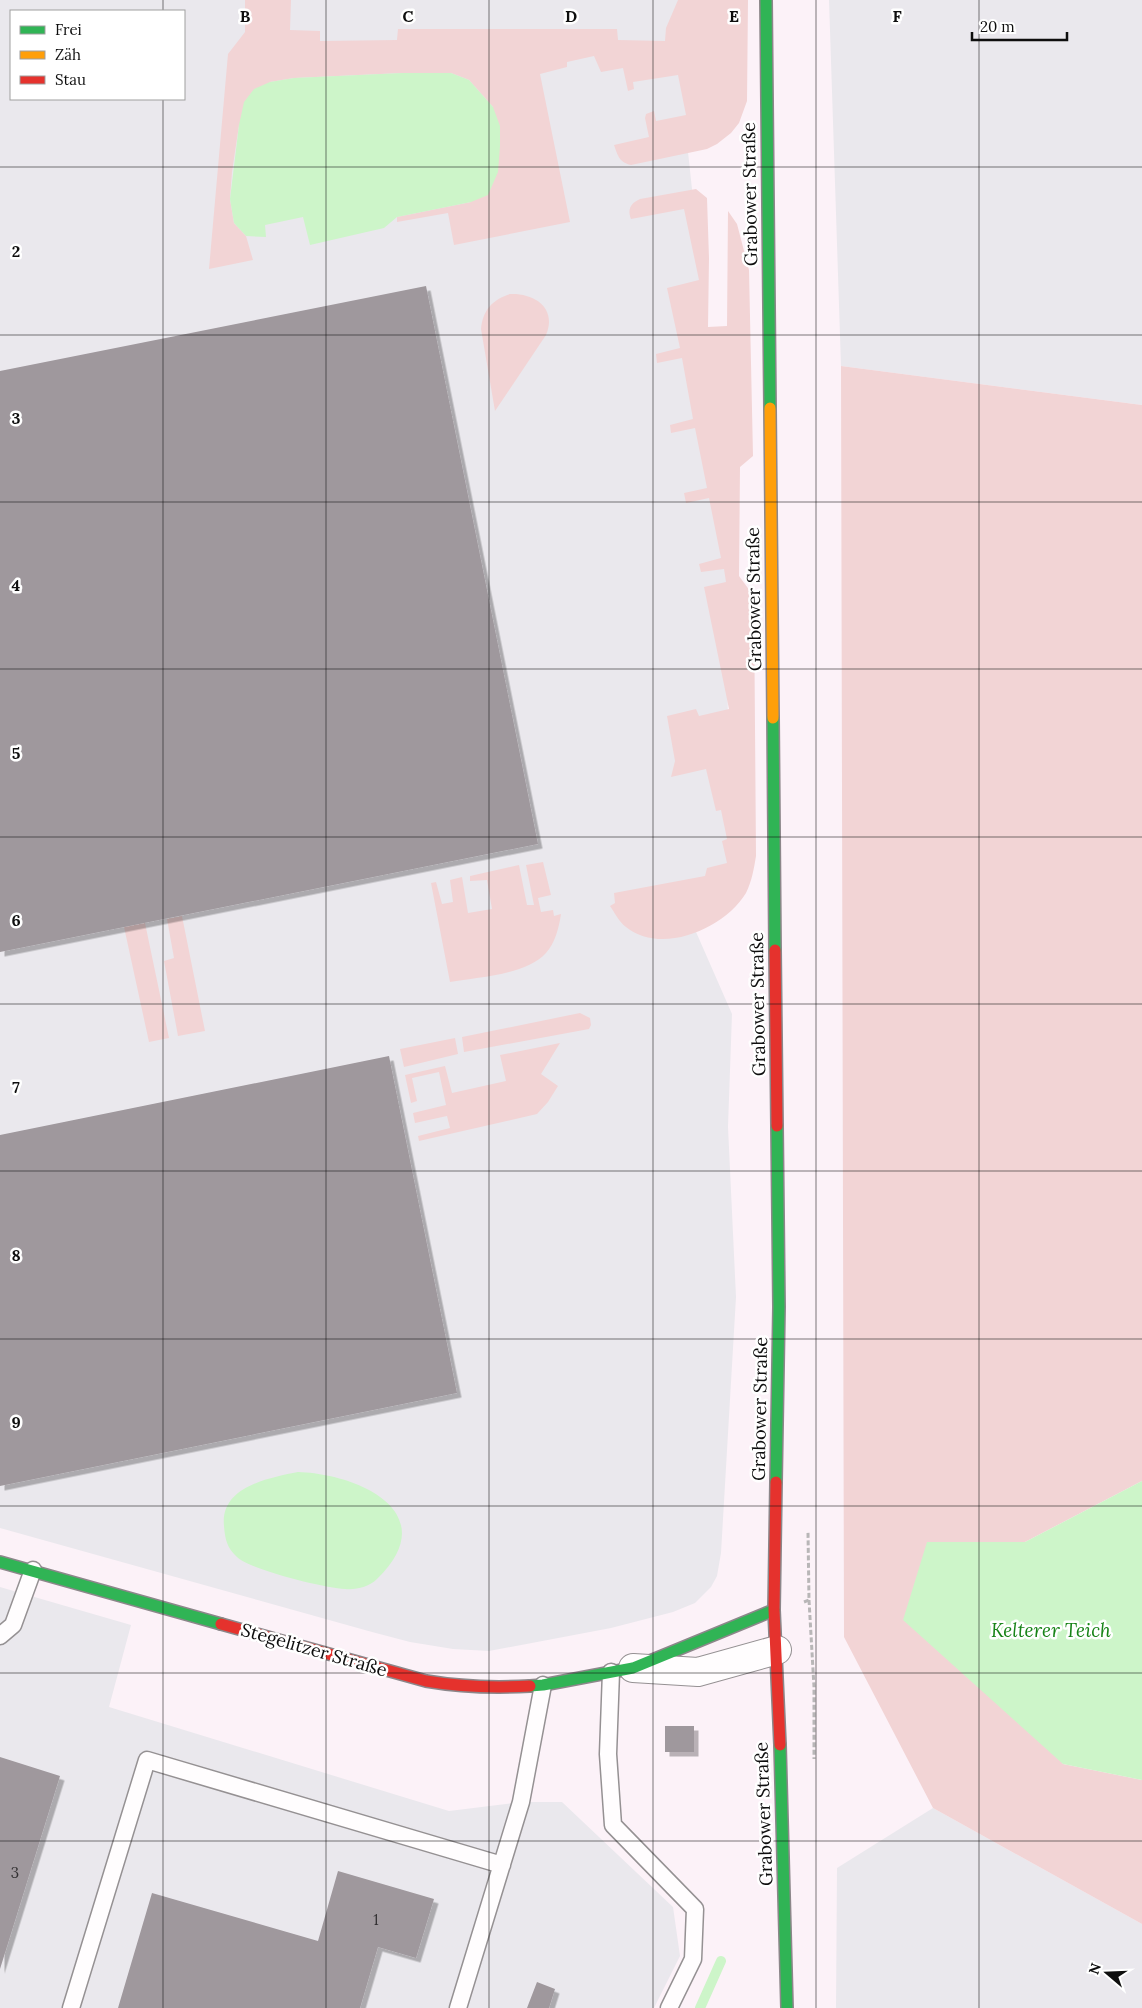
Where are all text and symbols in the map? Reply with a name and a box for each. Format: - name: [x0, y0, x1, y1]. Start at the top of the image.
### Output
- text: B: [240, 6, 251, 26]
- text: C: [402, 6, 414, 26]
- text: D: [565, 6, 577, 26]
- text: E: [729, 6, 739, 26]
- text: F: [892, 6, 902, 26]
- legend: [10, 10, 185, 100]
- scale bar: [972, 10, 1067, 42]
- text: 20 m: [980, 17, 1015, 36]
- text: Frei: [55, 20, 82, 39]
- text: Zäh: [55, 45, 81, 64]
- text: Stau: [55, 70, 86, 89]
- street label: Grabower Straße: [737, 122, 762, 266]
- text: 2: [12, 241, 20, 261]
- text: 3: [12, 408, 21, 428]
- street label: Grabower Straße: [741, 527, 766, 671]
- text: 4: [12, 575, 21, 595]
- text: 5: [12, 743, 21, 763]
- text: 6: [11, 910, 21, 930]
- street label: Grabower Straße: [745, 932, 770, 1076]
- text: 7: [12, 1077, 20, 1097]
- text: 8: [11, 1245, 21, 1265]
- street label: Grabower Straße: [747, 1337, 772, 1481]
- text: 9: [11, 1412, 21, 1432]
- street label: Stegelitzer Straße: [238, 1618, 390, 1681]
- water label: Kelterer Teich: [991, 1618, 1111, 1642]
- street label: Grabower Straße: [749, 1741, 778, 1886]
- house number: 3: [11, 1863, 19, 1882]
- house number: 1: [373, 1910, 379, 1929]
- north arrow: [1082, 1948, 1132, 1998]
- text: N: [1084, 1961, 1105, 1977]

